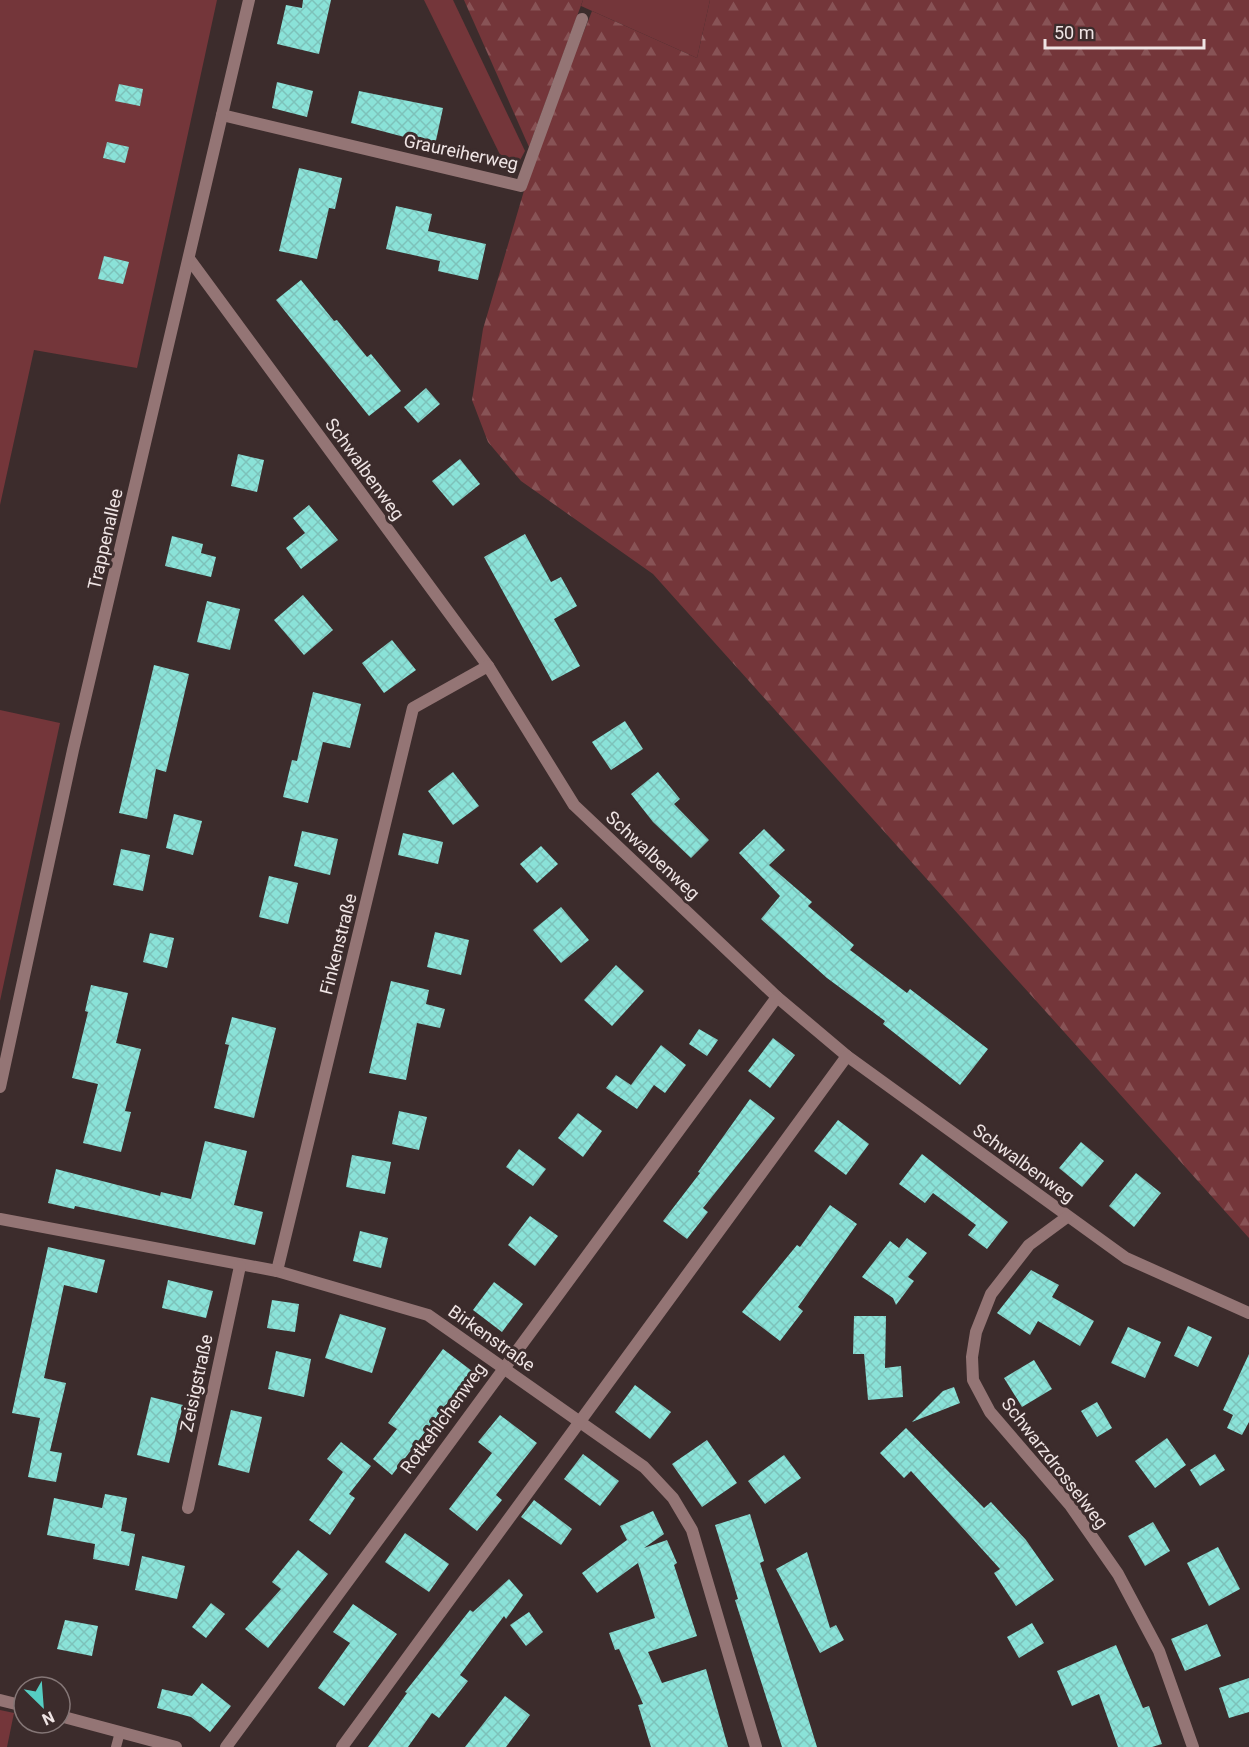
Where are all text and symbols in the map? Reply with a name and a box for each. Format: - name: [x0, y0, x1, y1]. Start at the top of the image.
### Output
- scale bar: [1045, 12, 1204, 50]
- text: 50 m: [1054, 22, 1094, 43]
- street label: Graureiherweg: [402, 130, 520, 174]
- street label: Schwalbenweg: [321, 414, 409, 524]
- street label: Trappenallee: [83, 486, 127, 592]
- street label: Schwalbenweg: [602, 806, 704, 904]
- street label: Finkenstraße: [315, 891, 361, 997]
- street label: Schwalbenweg: [969, 1119, 1079, 1207]
- street label: Birkenstraße: [445, 1300, 539, 1376]
- street label: Zeisigstraße: [175, 1332, 217, 1434]
- street label: Rotkehlchenweg: [396, 1358, 490, 1478]
- street label: Schwarzdrosselweg: [997, 1393, 1113, 1533]
- north arrow: [12, 1675, 72, 1735]
- text: N: [39, 1707, 57, 1729]

